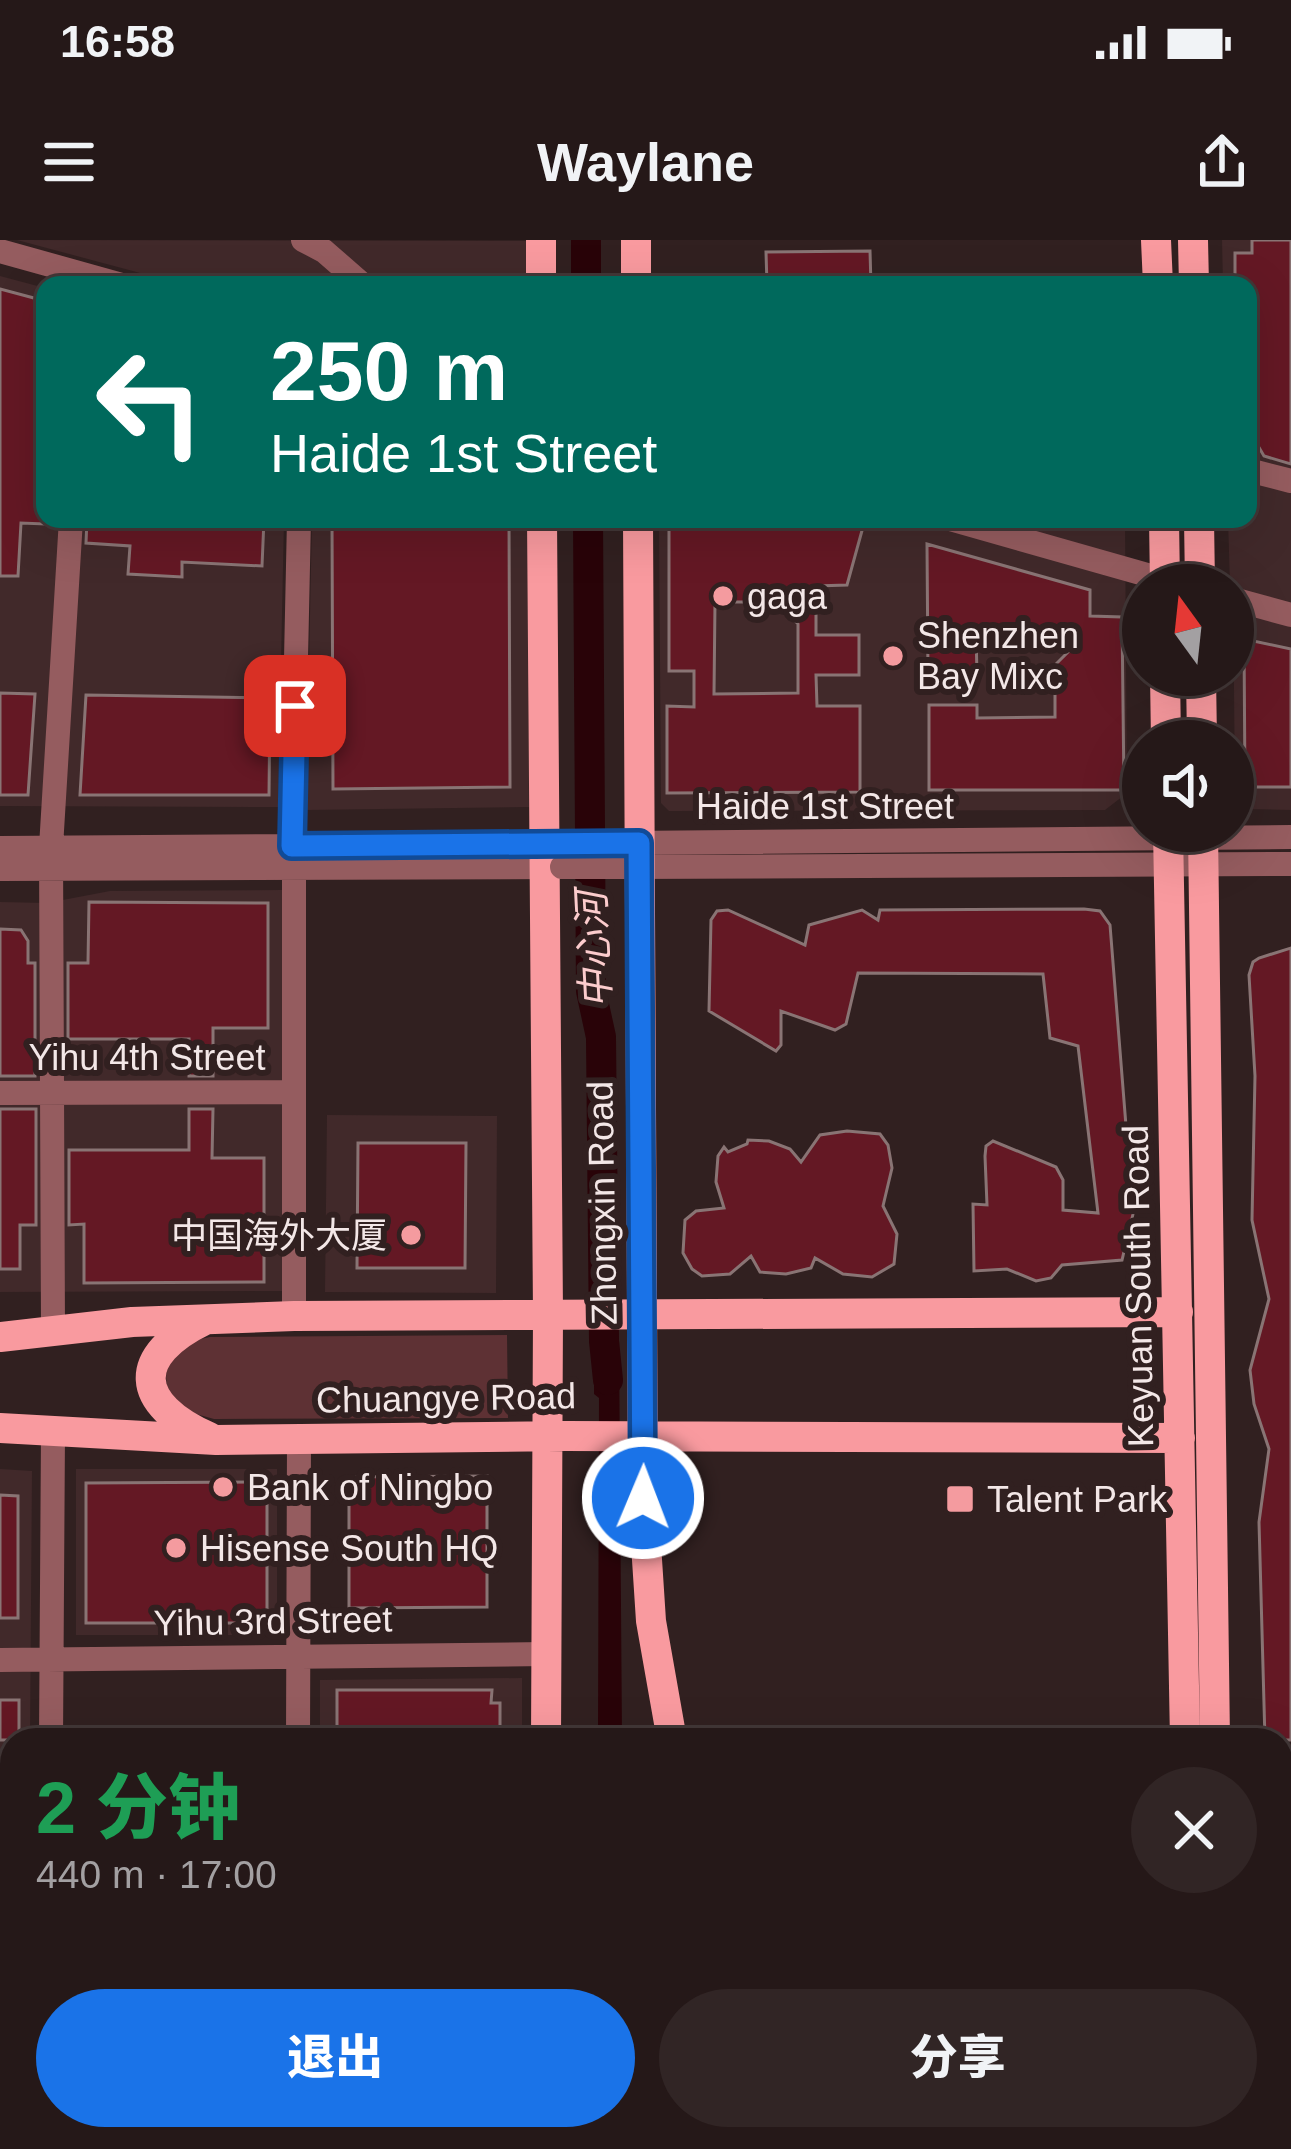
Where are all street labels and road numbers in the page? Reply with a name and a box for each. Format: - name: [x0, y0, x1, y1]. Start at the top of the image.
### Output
- street label: Haide 1st Street: [696, 786, 954, 827]
- street label: Yihu 4th Street: [29, 1037, 265, 1078]
- street label: Zhongxin Road: [579, 1081, 625, 1325]
- street label: Keyuan South Road: [1115, 1125, 1161, 1447]
- street label: Chuangye Road: [316, 1375, 576, 1421]
- street label: Yihu 3rd Street: [153, 1598, 393, 1644]

